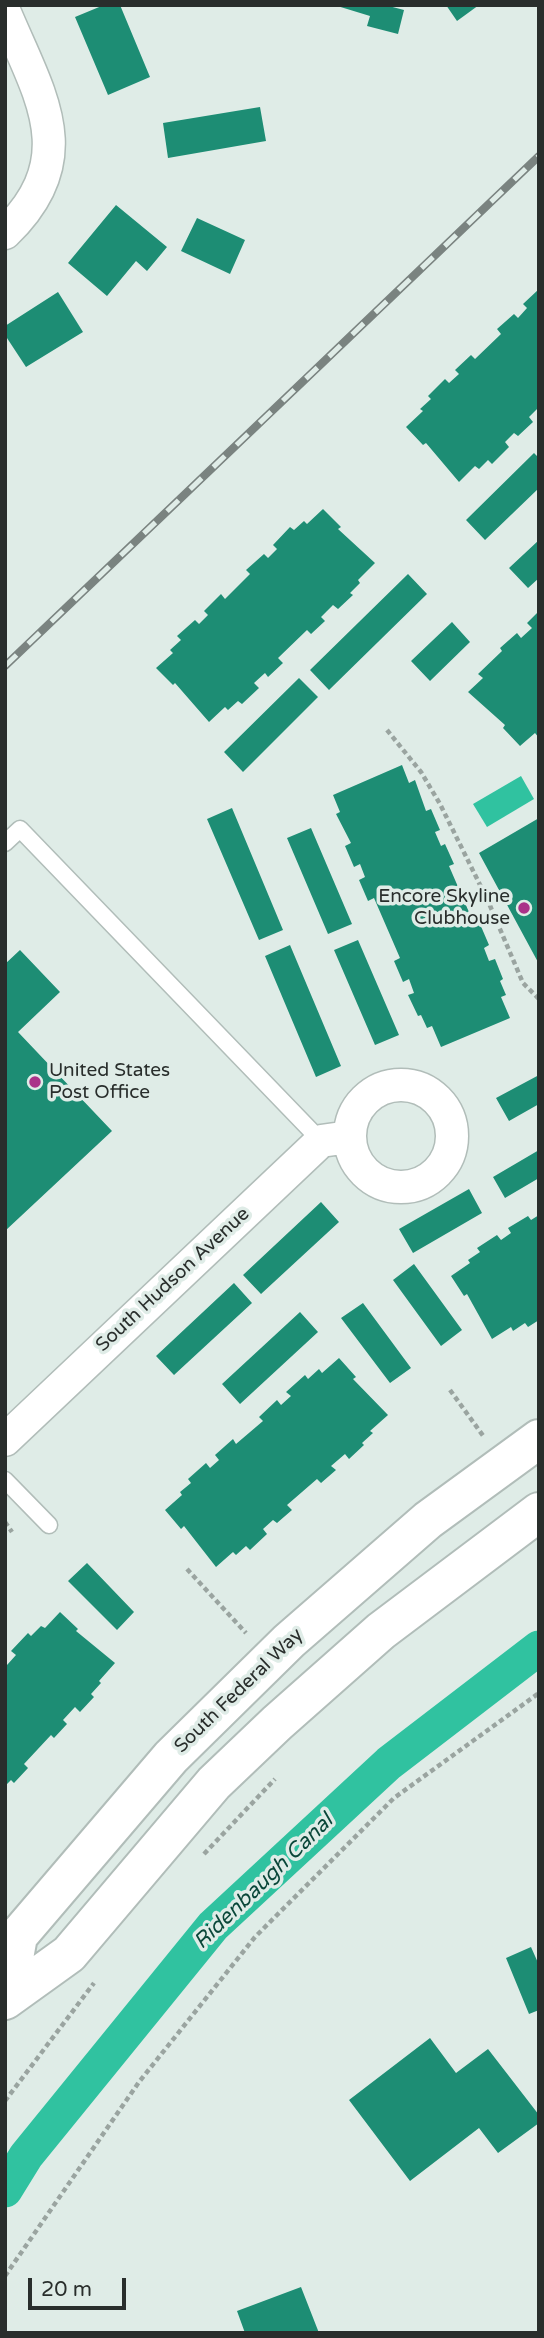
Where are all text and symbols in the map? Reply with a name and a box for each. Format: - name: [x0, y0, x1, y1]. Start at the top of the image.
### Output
- place label: Encore Skyline Clubhouse: [378, 886, 510, 930]
- marker: Encore Skyline Clubhouse: [516, 900, 532, 916]
- place label: United States Post Office: [49, 1060, 170, 1104]
- marker: United States Post Office: [27, 1074, 43, 1090]
- street label: South Hudson Avenue: [92, 1203, 254, 1357]
- street label: South Federal Way: [170, 1624, 308, 1758]
- water label: Ridenbaugh Canal: [189, 1809, 339, 1955]
- scale bar: [32, 2264, 130, 2308]
- text: 20 m: [41, 2277, 92, 2302]

